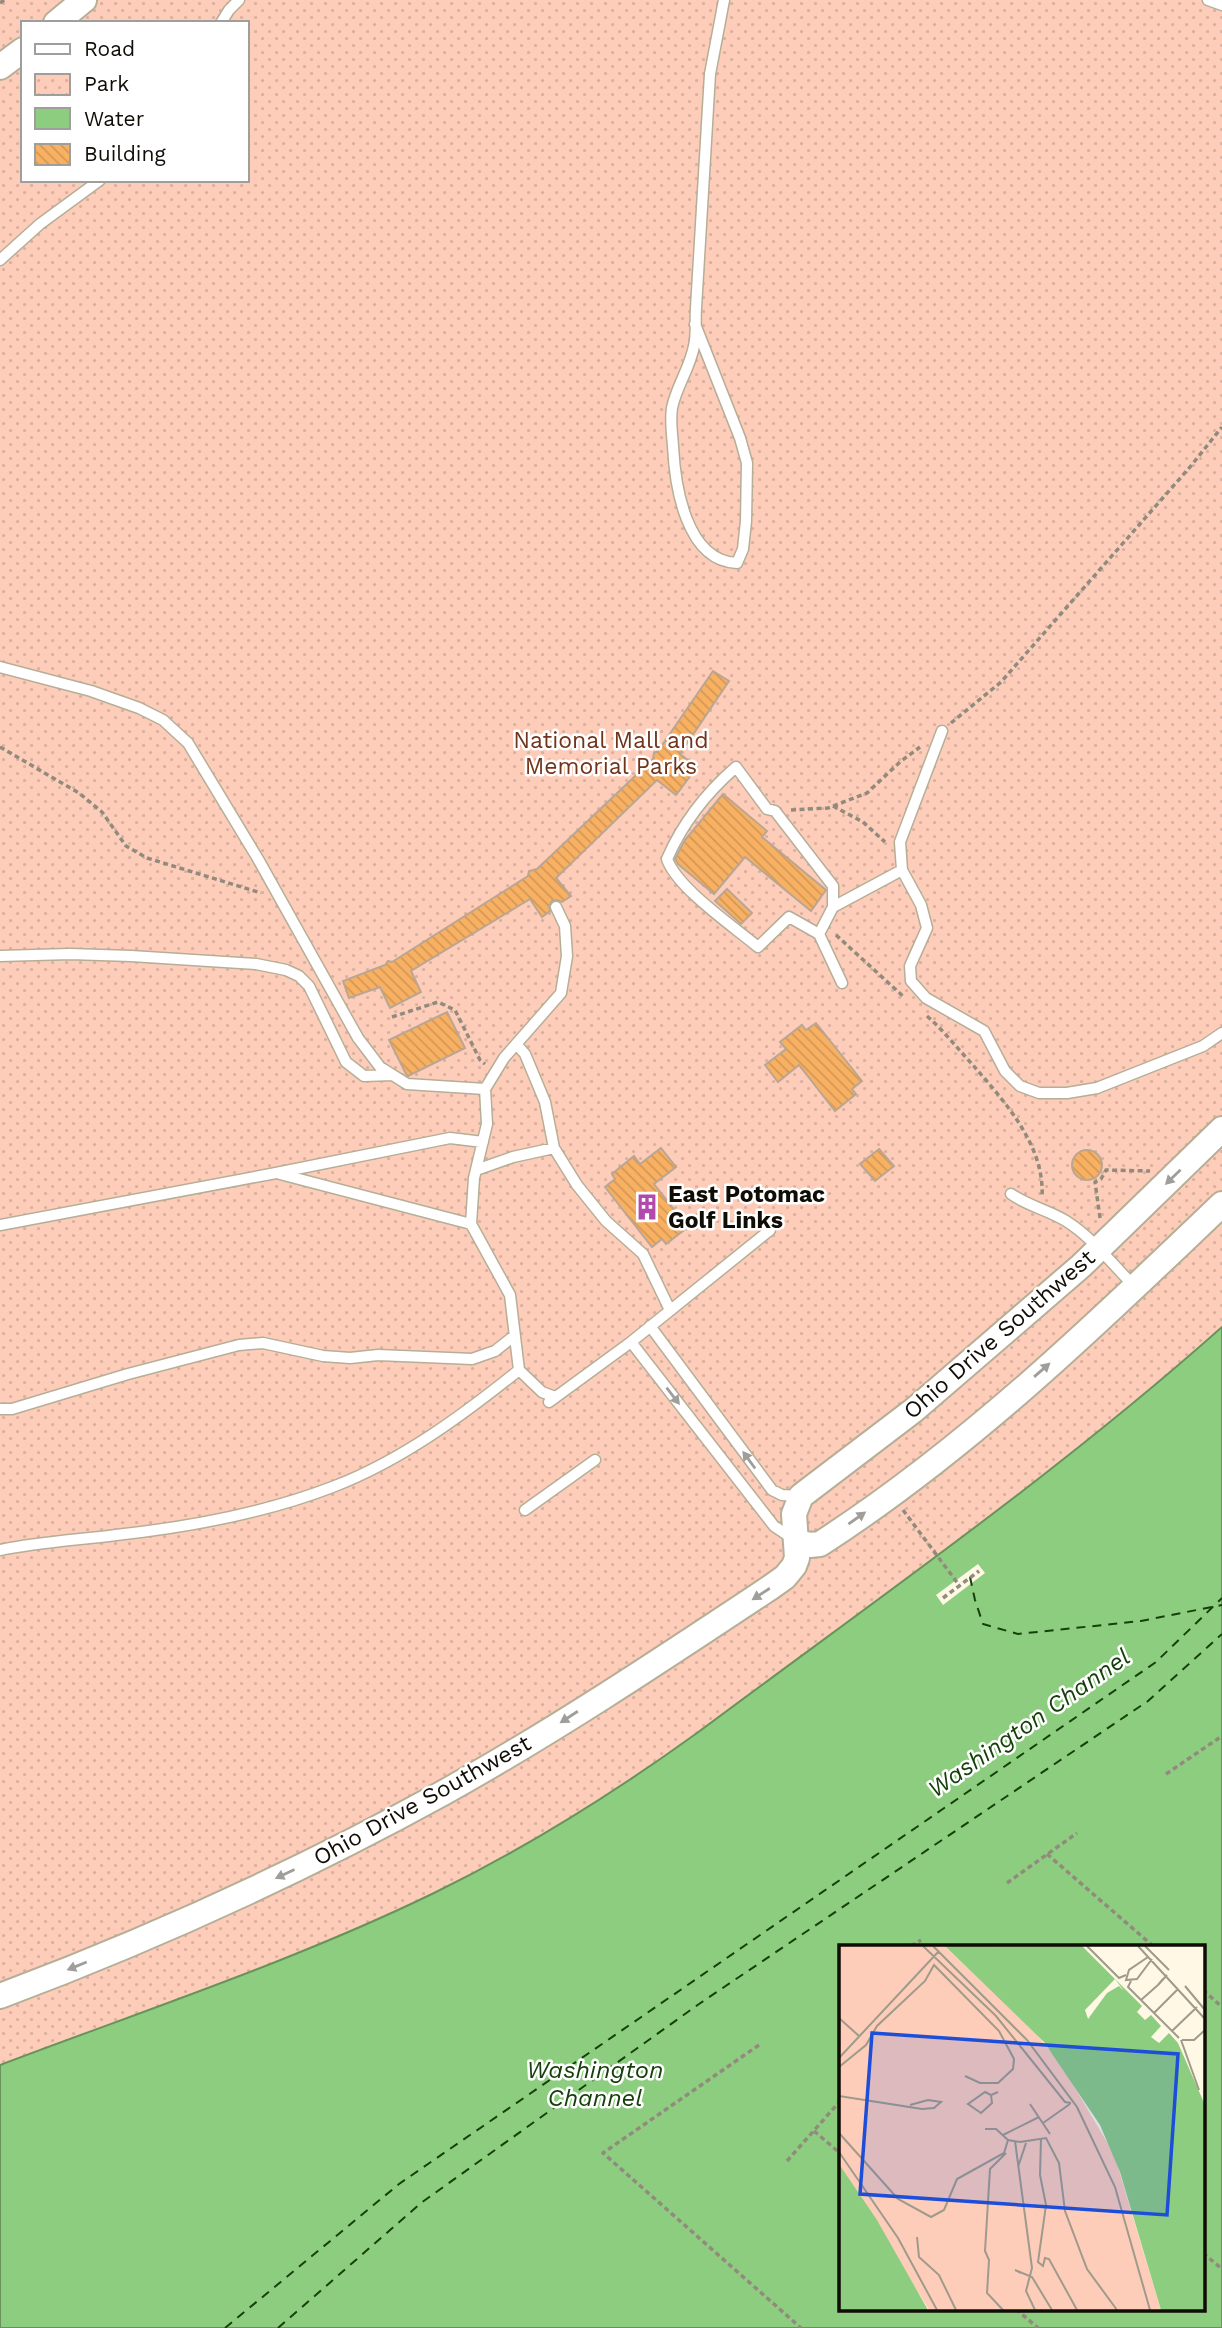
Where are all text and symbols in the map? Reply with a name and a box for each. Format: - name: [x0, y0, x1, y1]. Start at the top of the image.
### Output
- legend: [21, 21, 248, 182]
- text: Road: [84, 36, 135, 61]
- text: Park: [84, 71, 129, 96]
- text: Water: [84, 106, 145, 131]
- text: Building: [84, 141, 166, 166]
- park label: National Mall and Memorial Parks: [513, 727, 709, 780]
- one-way arrow: [1165, 1168, 1182, 1184]
- place label: East Potomac Golf Links: [668, 1181, 825, 1234]
- building icon: East Potomac Golf Links: [632, 1192, 662, 1222]
- street label: Ohio Drive Southwest: [898, 1244, 1101, 1425]
- one-way arrow: [1034, 1363, 1051, 1378]
- one-way arrow: [666, 1386, 681, 1404]
- one-way arrow: [742, 1451, 756, 1469]
- one-way arrow: [848, 1511, 866, 1525]
- one-way arrow: [752, 1587, 770, 1601]
- water label: Washington Channel: [923, 1643, 1135, 1803]
- one-way arrow: [560, 1710, 579, 1723]
- street label: Ohio Drive Southwest: [309, 1729, 536, 1872]
- one-way arrow: [275, 1869, 295, 1880]
- inset map: [839, 1945, 1204, 2310]
- one-way arrow: [66, 1961, 87, 1972]
- water label: Washington Channel: [527, 2056, 663, 2112]

